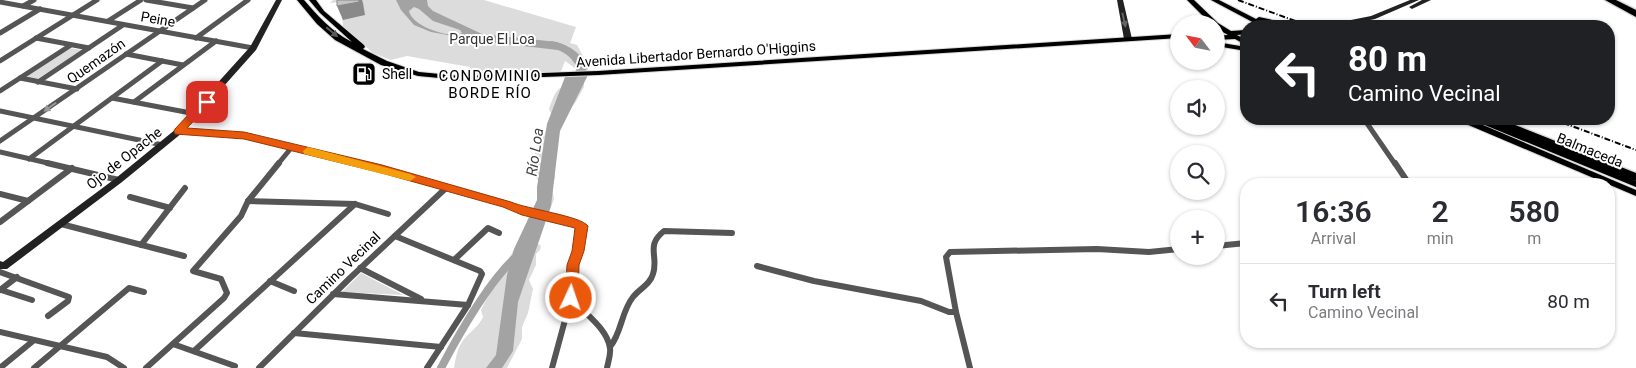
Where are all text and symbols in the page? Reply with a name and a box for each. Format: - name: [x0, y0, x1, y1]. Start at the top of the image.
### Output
- street label: Peine: [140, 8, 176, 30]
- one-way arrow: [1120, 12, 1128, 27]
- north arrow: [1170, 15, 1225, 70]
- map controls: [1170, 15, 1225, 265]
- one-way arrow: [325, 27, 338, 38]
- park label: Parque El Loa: [449, 31, 535, 47]
- street label: Quemazón: [64, 35, 128, 87]
- street label: Avenida Libertador Bernardo O'Higgins: [576, 38, 816, 70]
- text: 80 m: [1348, 39, 1427, 80]
- icon: left: [1265, 40, 1330, 105]
- fuel station icon: Shell: [351, 61, 377, 87]
- place label: Shell: [382, 66, 412, 82]
- district label: CONDOMINIO BORDE RÍO: [438, 67, 542, 102]
- button: sound: [1170, 80, 1225, 135]
- pin: [186, 81, 228, 123]
- text: Camino Vecinal: [1348, 81, 1501, 106]
- icon: arrive: [193, 88, 221, 116]
- one-way arrow: [43, 102, 56, 112]
- street label: Ojo de Opache: [83, 124, 165, 192]
- water label: Río Loa: [523, 127, 547, 177]
- street label: Balmaceda: [1555, 129, 1625, 171]
- button: search: [1170, 145, 1225, 200]
- text: 16:36: [1295, 194, 1372, 229]
- text: 2: [1432, 194, 1449, 229]
- text: 580: [1509, 194, 1560, 229]
- button: +: [1170, 210, 1225, 265]
- street label: Camino Vecinal: [303, 229, 383, 307]
- text: Arrival: [1311, 229, 1356, 248]
- text: min: [1427, 229, 1454, 248]
- text: m: [1527, 229, 1541, 248]
- position arrow: [544, 271, 596, 323]
- text: Turn left: [1308, 280, 1381, 303]
- icon: left: [1265, 287, 1293, 315]
- text: 80 m: [1547, 290, 1590, 313]
- text: Camino Vecinal: [1308, 303, 1419, 322]

